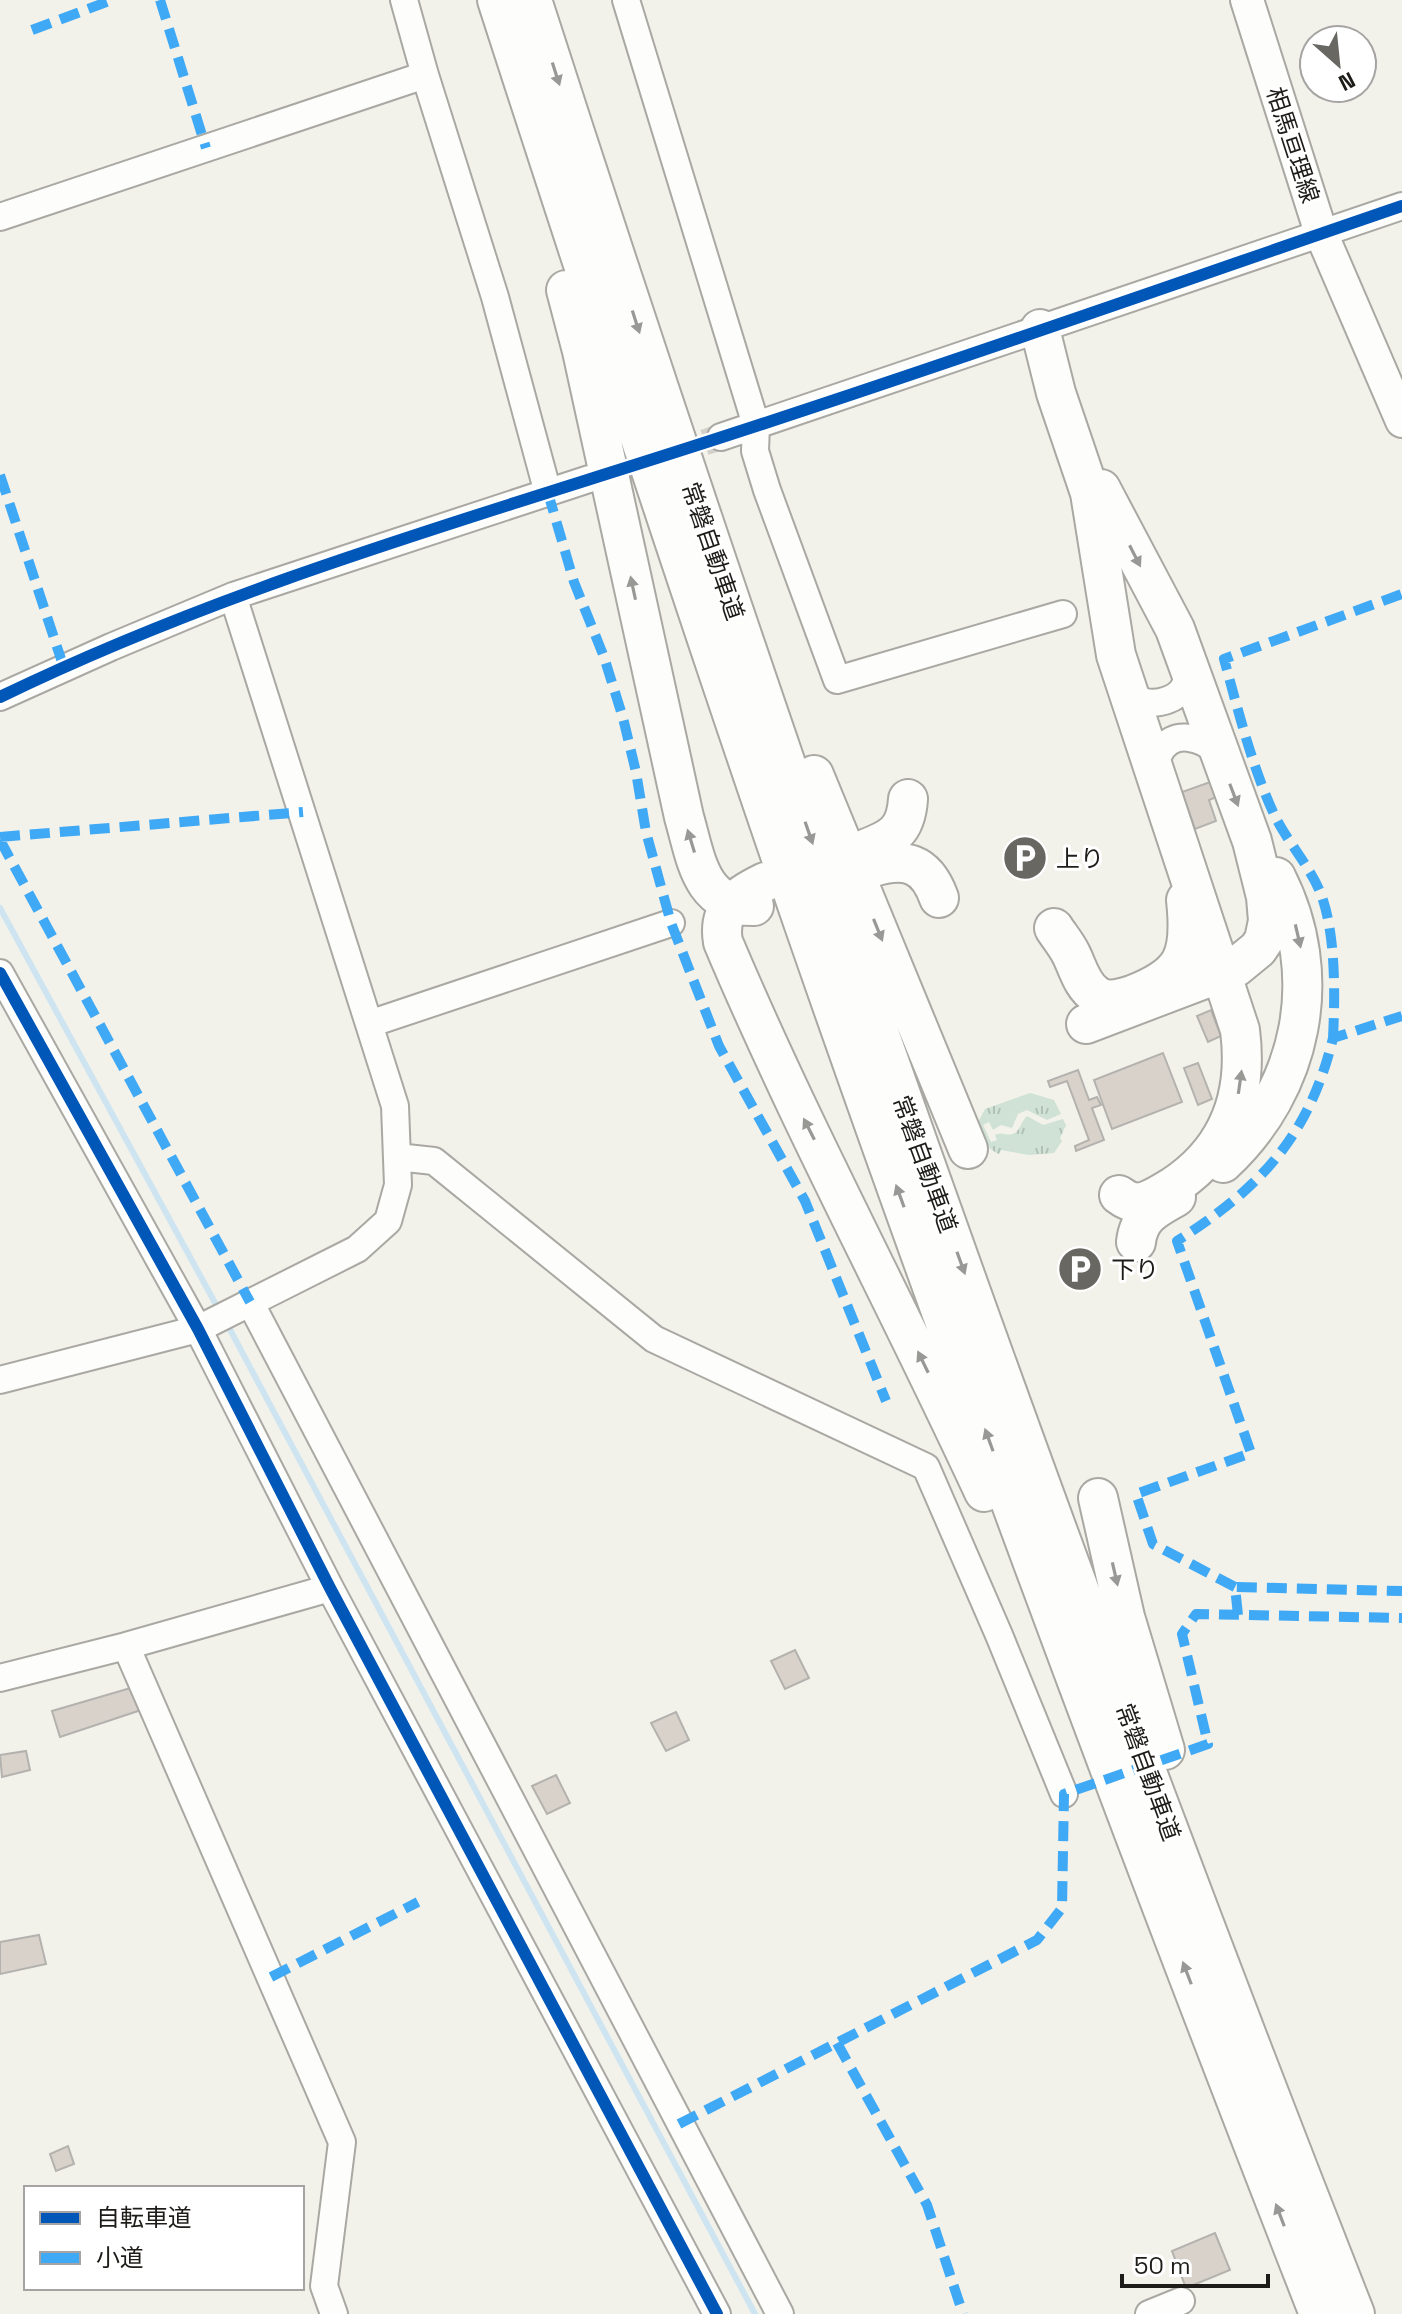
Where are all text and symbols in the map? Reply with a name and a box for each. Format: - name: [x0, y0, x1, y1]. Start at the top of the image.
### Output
- north arrow: [1298, 24, 1378, 104]
- one-way arrow: [550, 63, 563, 87]
- text: N: [1334, 66, 1360, 98]
- street label: 相馬亘理線: [1260, 83, 1326, 207]
- one-way arrow: [631, 310, 643, 334]
- street label: 常磐自動車道: [675, 478, 751, 624]
- one-way arrow: [1129, 544, 1142, 567]
- one-way arrow: [626, 575, 639, 600]
- one-way arrow: [1228, 783, 1241, 807]
- one-way arrow: [804, 821, 816, 845]
- one-way arrow: [684, 829, 697, 853]
- parking icon: 上り: [1001, 834, 1049, 882]
- place label: 上り: [1056, 843, 1104, 874]
- one-way arrow: [872, 918, 885, 941]
- one-way arrow: [1292, 924, 1304, 949]
- one-way arrow: [1234, 1069, 1247, 1094]
- street label: 常磐自動車道: [886, 1091, 964, 1237]
- one-way arrow: [802, 1117, 815, 1140]
- one-way arrow: [894, 1184, 906, 1208]
- parking icon: 下り: [1056, 1245, 1104, 1293]
- one-way arrow: [955, 1251, 967, 1275]
- place label: 下り: [1111, 1254, 1159, 1285]
- one-way arrow: [916, 1351, 930, 1374]
- one-way arrow: [982, 1428, 995, 1452]
- one-way arrow: [1109, 1561, 1122, 1586]
- street label: 常磐自動車道: [1109, 1699, 1187, 1845]
- one-way arrow: [1180, 1960, 1193, 1984]
- legend: [24, 2186, 304, 2290]
- text: 自転車道: [96, 2202, 192, 2233]
- one-way arrow: [1273, 2203, 1286, 2227]
- scale bar: [1122, 2238, 1268, 2288]
- text: 小道: [96, 2242, 144, 2273]
- text: 50 m: [1134, 2250, 1191, 2281]

